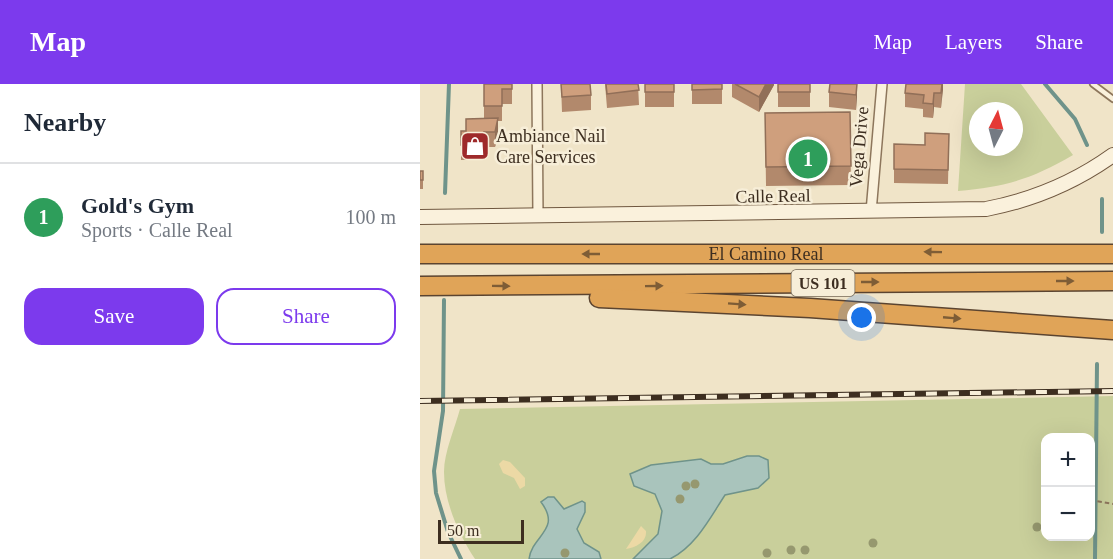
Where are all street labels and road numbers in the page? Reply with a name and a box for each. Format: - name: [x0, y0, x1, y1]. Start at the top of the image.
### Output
- street label: Vega Drive: [845, 106, 873, 188]
- street label: Calle Real: [735, 185, 811, 207]
- street label: El Camino Real: [708, 244, 824, 264]
- road number: US 101: [792, 270, 854, 296]

